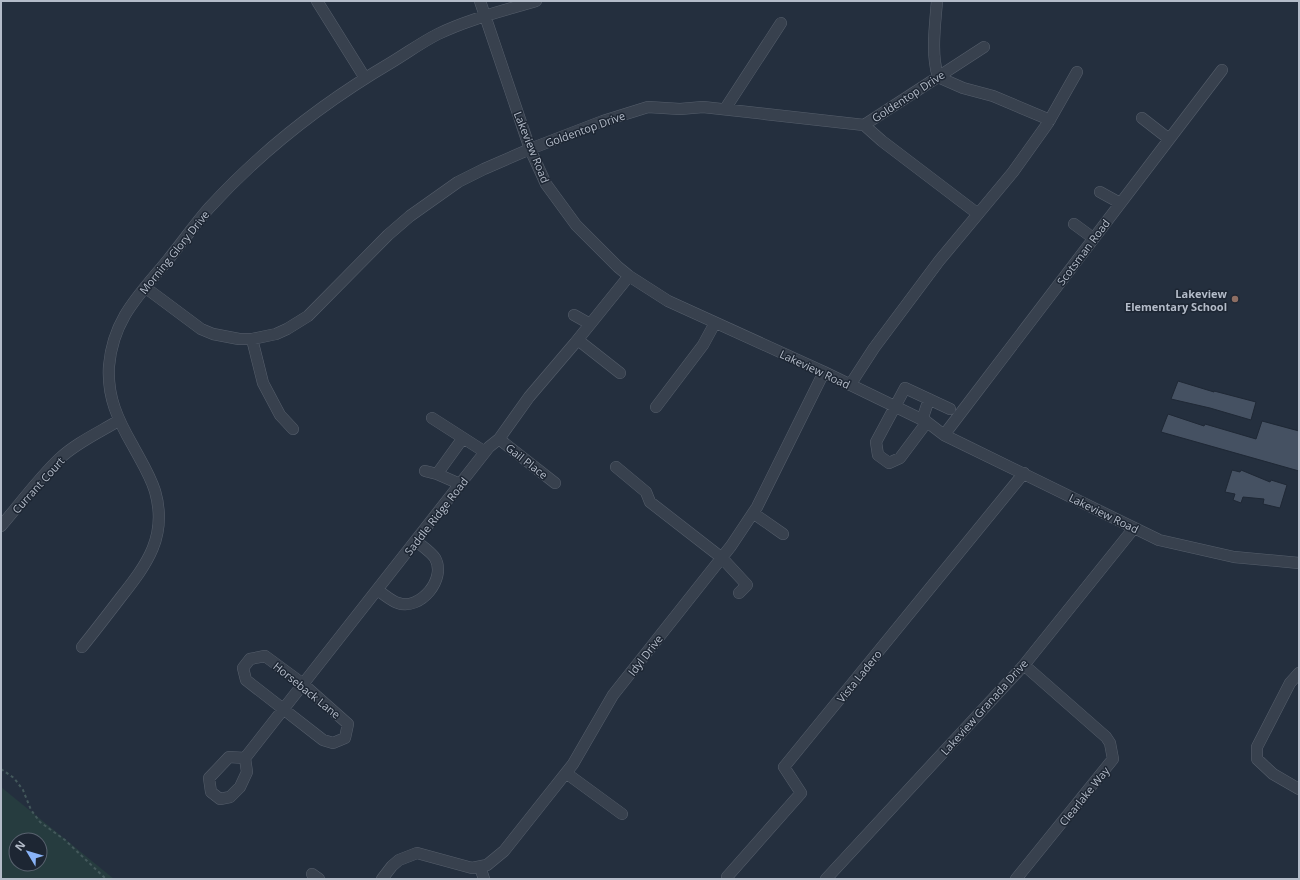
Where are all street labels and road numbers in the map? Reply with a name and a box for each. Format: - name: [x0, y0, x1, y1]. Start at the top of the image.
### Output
- street label: Goldentop Drive: [869, 67, 947, 125]
- street label: Goldentop Drive: [543, 108, 627, 150]
- street label: Lakeview Road: [511, 109, 553, 185]
- street label: Morning Glory Drive: [136, 207, 212, 297]
- street label: Scotsman Road: [1053, 216, 1113, 288]
- street label: Lakeview Road: [777, 346, 853, 392]
- street label: Gail Place: [503, 440, 551, 482]
- street label: Currant Court: [9, 454, 67, 516]
- street label: Saddle Ridge Road: [401, 474, 471, 558]
- street label: Lakeview Road: [1067, 490, 1141, 536]
- street label: Idyl Drive: [624, 632, 666, 678]
- street label: Vista Ladero: [833, 646, 885, 705]
- street label: Lakeview Granada Drive: [937, 656, 1031, 758]
- street label: Horseback Lane: [270, 658, 344, 722]
- street label: Clearlake Way: [1056, 763, 1113, 829]

